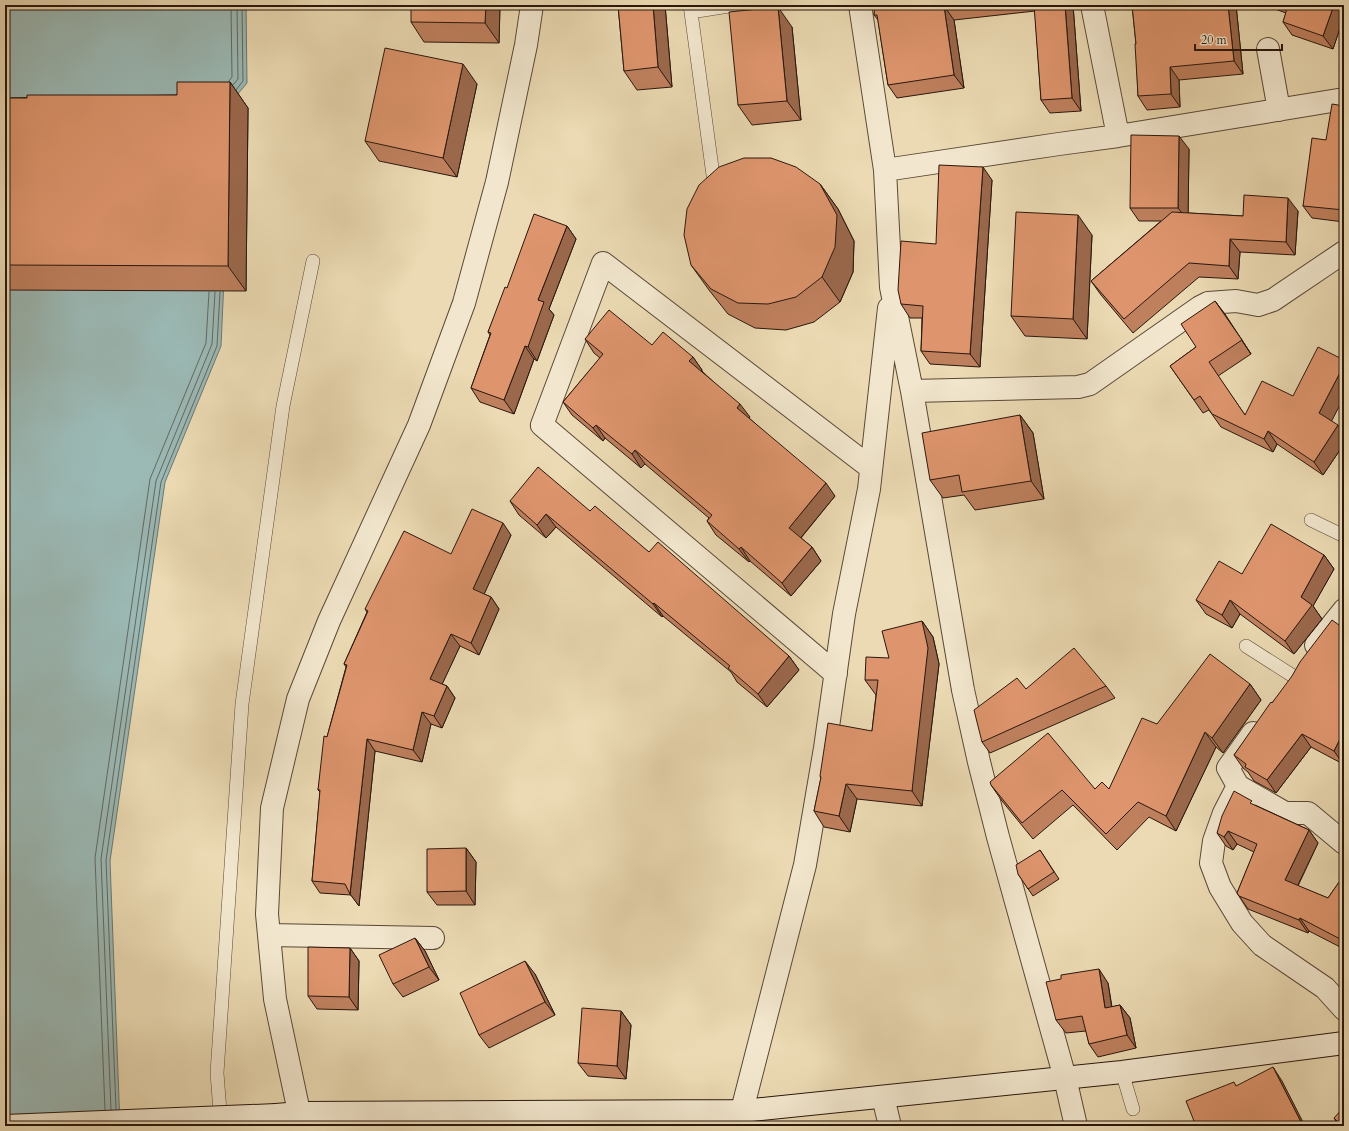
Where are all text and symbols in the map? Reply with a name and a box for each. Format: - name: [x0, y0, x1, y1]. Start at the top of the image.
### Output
- scale bar: [1195, 26, 1282, 52]
- text: 20 m: [1201, 32, 1228, 48]

